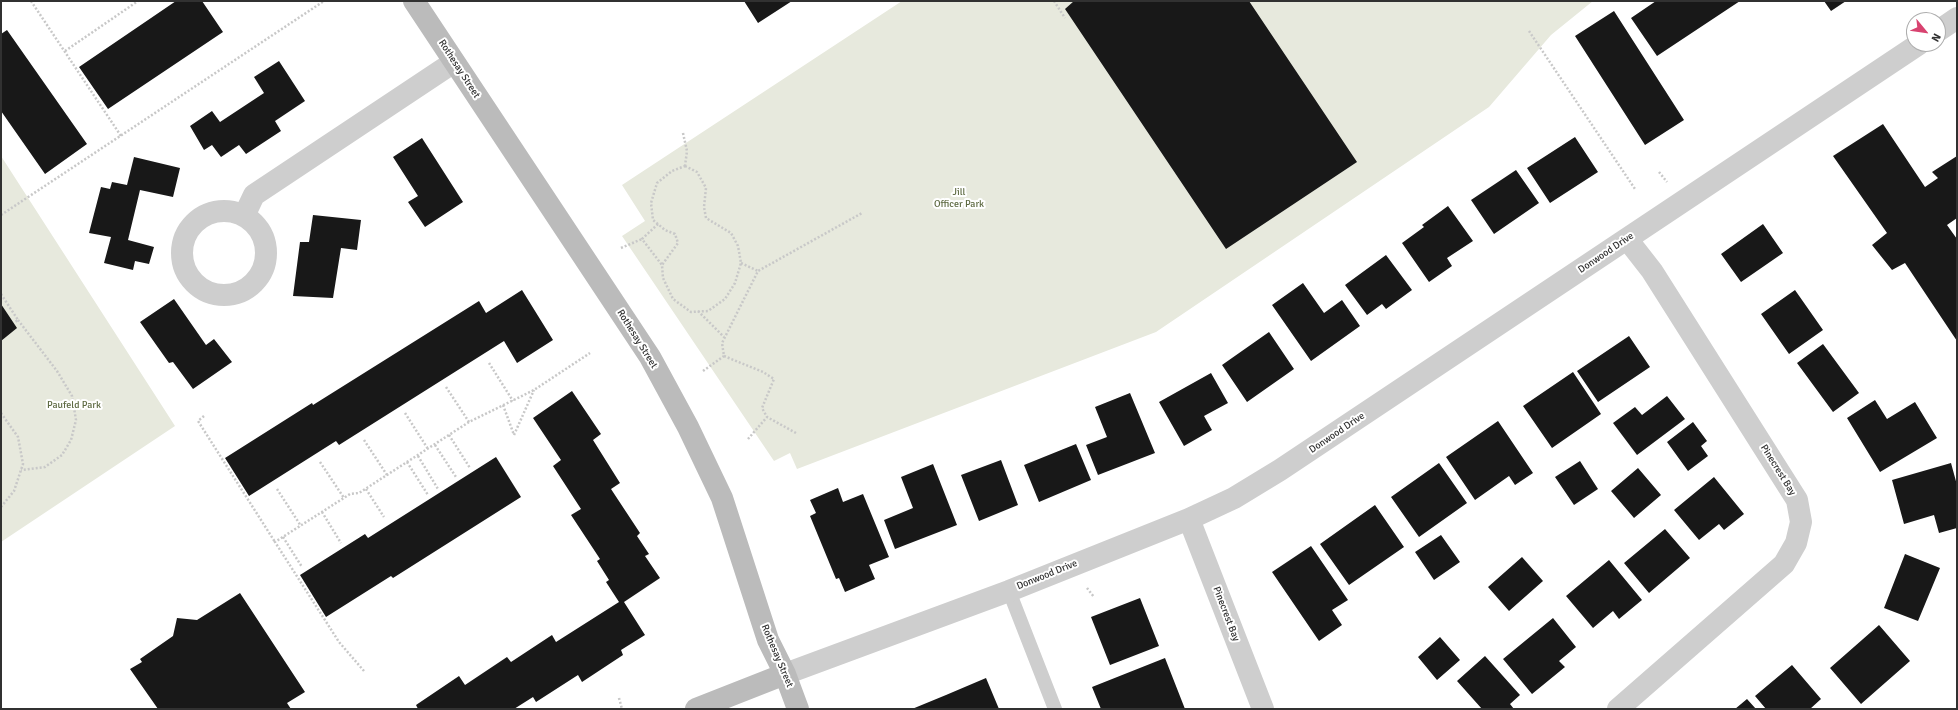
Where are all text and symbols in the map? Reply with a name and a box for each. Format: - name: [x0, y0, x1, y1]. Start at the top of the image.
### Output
- north arrow: [1906, 12, 1946, 52]
- text: N: [1929, 31, 1944, 44]
- street label: Rothesay Street: [436, 38, 482, 100]
- park label: Jill Officer Park: [934, 186, 984, 210]
- street label: Donwood Drive: [1576, 230, 1636, 276]
- street label: Rothesay Street: [614, 307, 660, 371]
- park label: Paufeld Park: [47, 399, 101, 411]
- street label: Donwood Drive: [1307, 410, 1367, 456]
- street label: Pinecrest Bay: [1758, 442, 1798, 498]
- street label: Donwood Drive: [1015, 557, 1079, 593]
- street label: Pinecrest Bay: [1210, 585, 1242, 643]
- street label: Rothesay Street: [758, 623, 796, 689]

